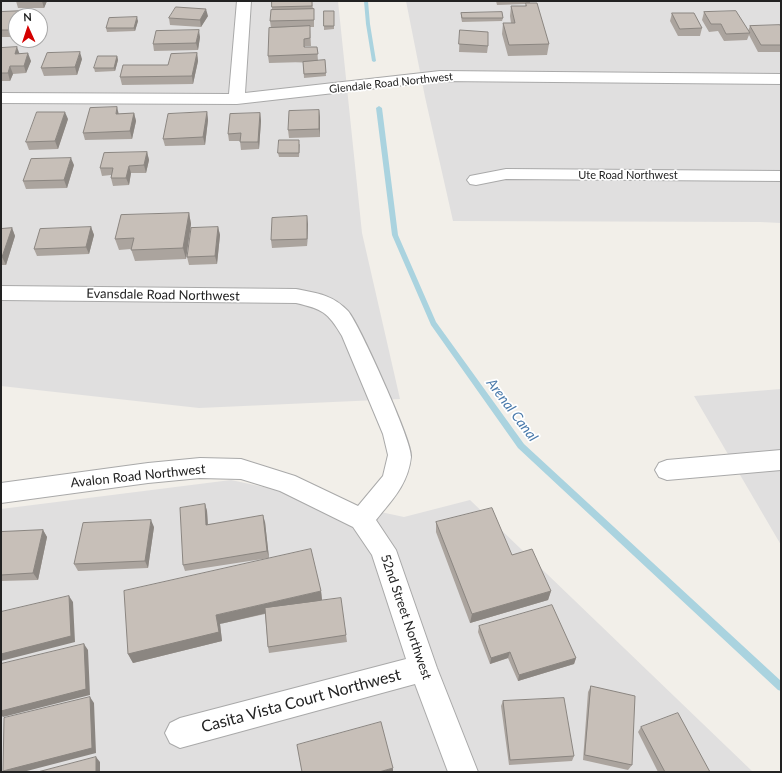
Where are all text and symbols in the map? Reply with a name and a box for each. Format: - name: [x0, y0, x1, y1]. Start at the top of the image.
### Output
- north arrow: [8, 8, 48, 48]
- text: N: [23, 10, 32, 23]
- street label: Glendale Road Northwest: [329, 70, 453, 96]
- street label: Ute Road Northwest: [578, 168, 678, 182]
- street label: Evansdale Road Northwest: [86, 286, 240, 304]
- water label: Arenal Canal: [483, 375, 541, 445]
- street label: Avalon Road Northwest: [70, 461, 206, 491]
- street label: 52nd Street Northwest: [377, 552, 435, 682]
- street label: Casita Vista Court Northwest: [199, 665, 403, 737]

